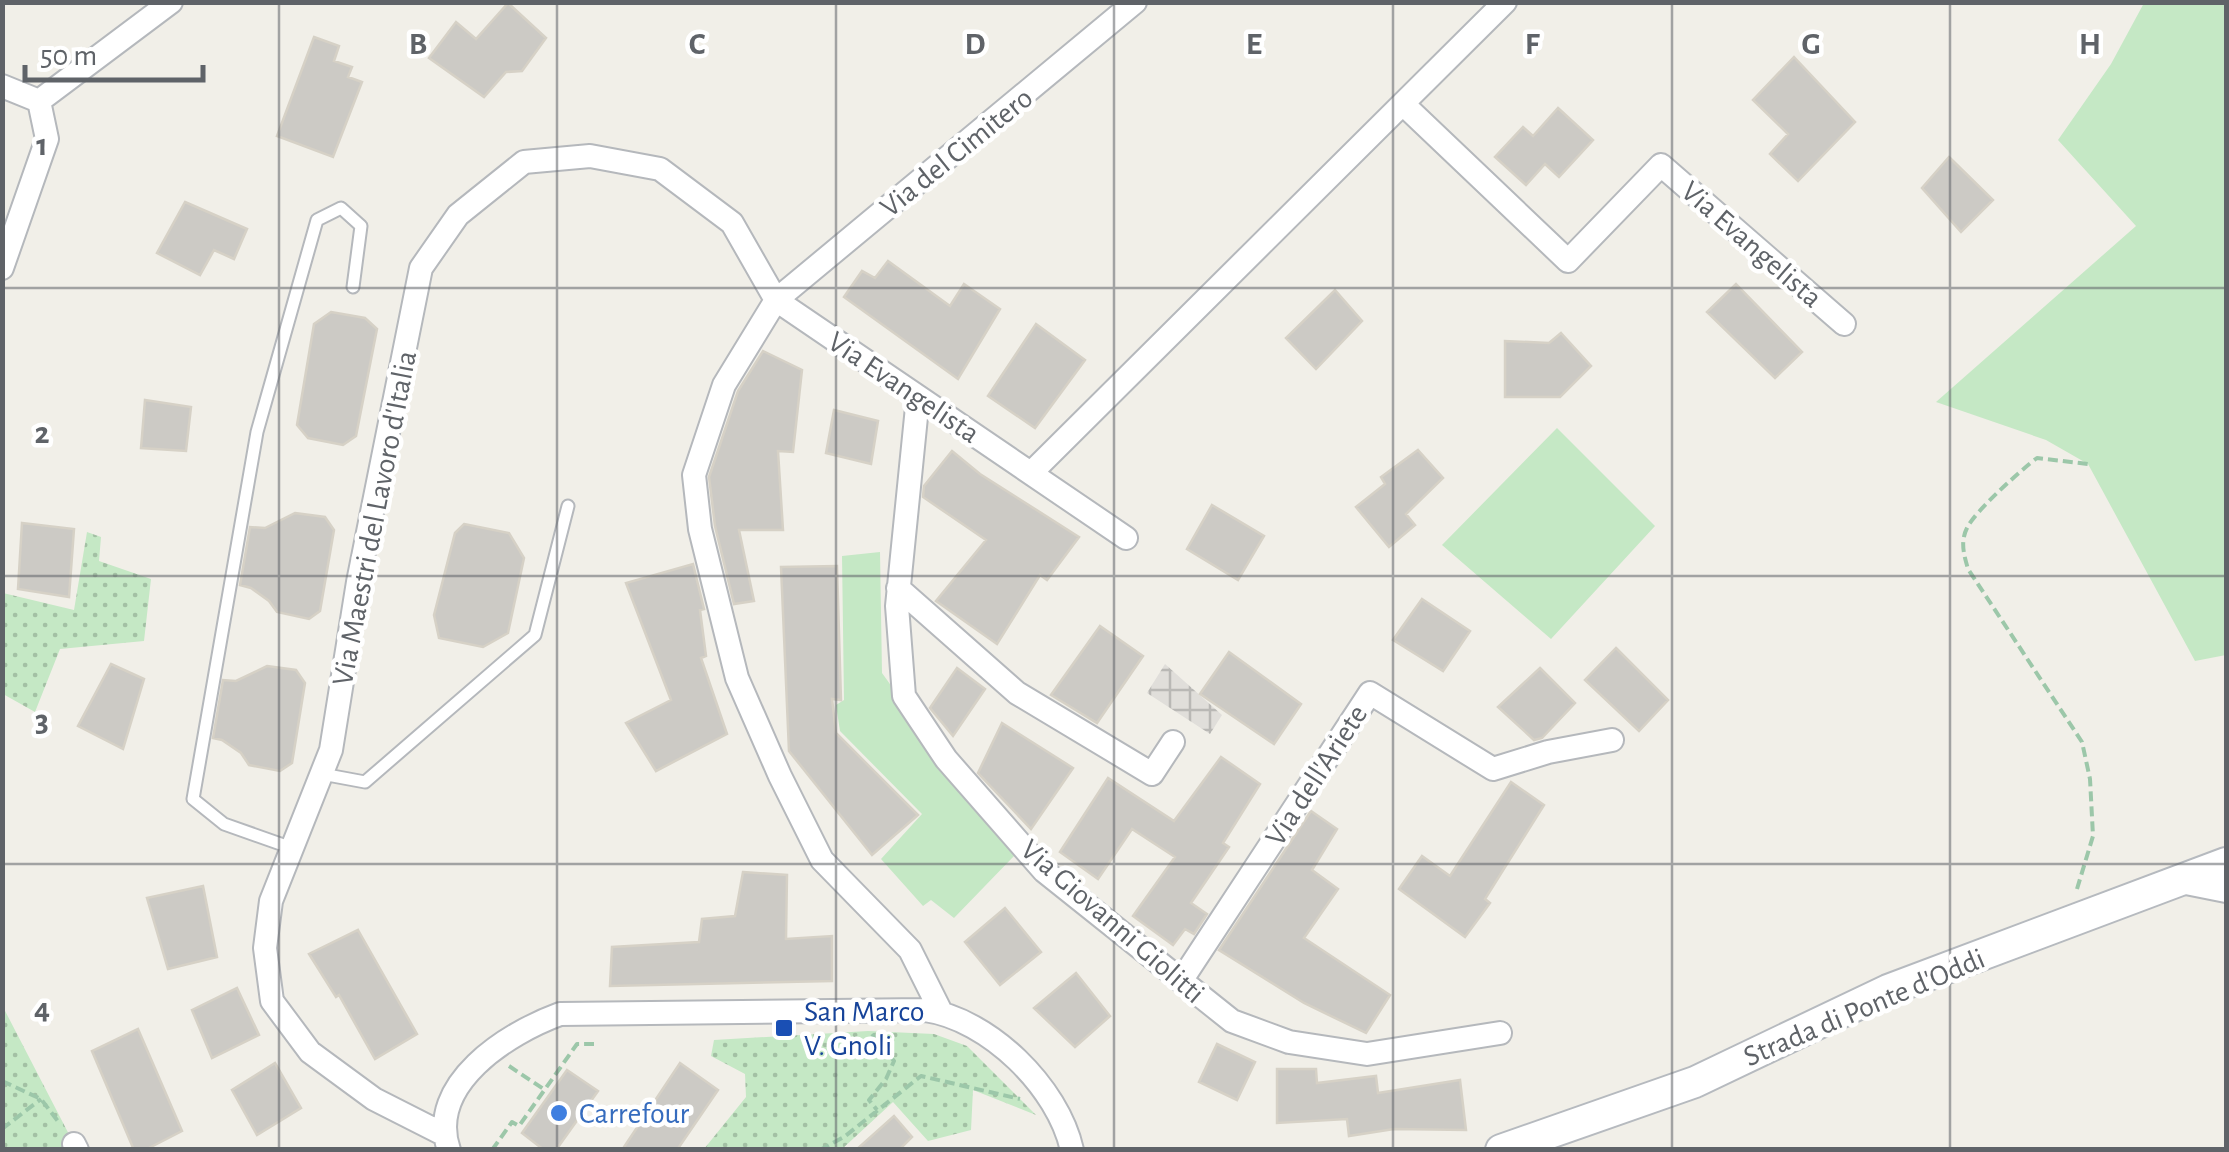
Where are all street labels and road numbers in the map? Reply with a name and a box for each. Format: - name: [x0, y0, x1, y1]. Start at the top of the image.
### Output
- street label: Via del Cimitero: [875, 83, 1038, 223]
- street label: Via Evangelista: [1675, 176, 1827, 314]
- street label: Via Evangelista: [822, 326, 985, 449]
- street label: Via Maestri del Lavoro d'Italia: [328, 348, 422, 688]
- street label: Via dell'Ariete: [1260, 700, 1373, 851]
- street label: Via Giovanni Giolitti: [1015, 834, 1210, 1009]
- street label: Strada di Ponte d'Oddi: [1739, 944, 1989, 1072]

